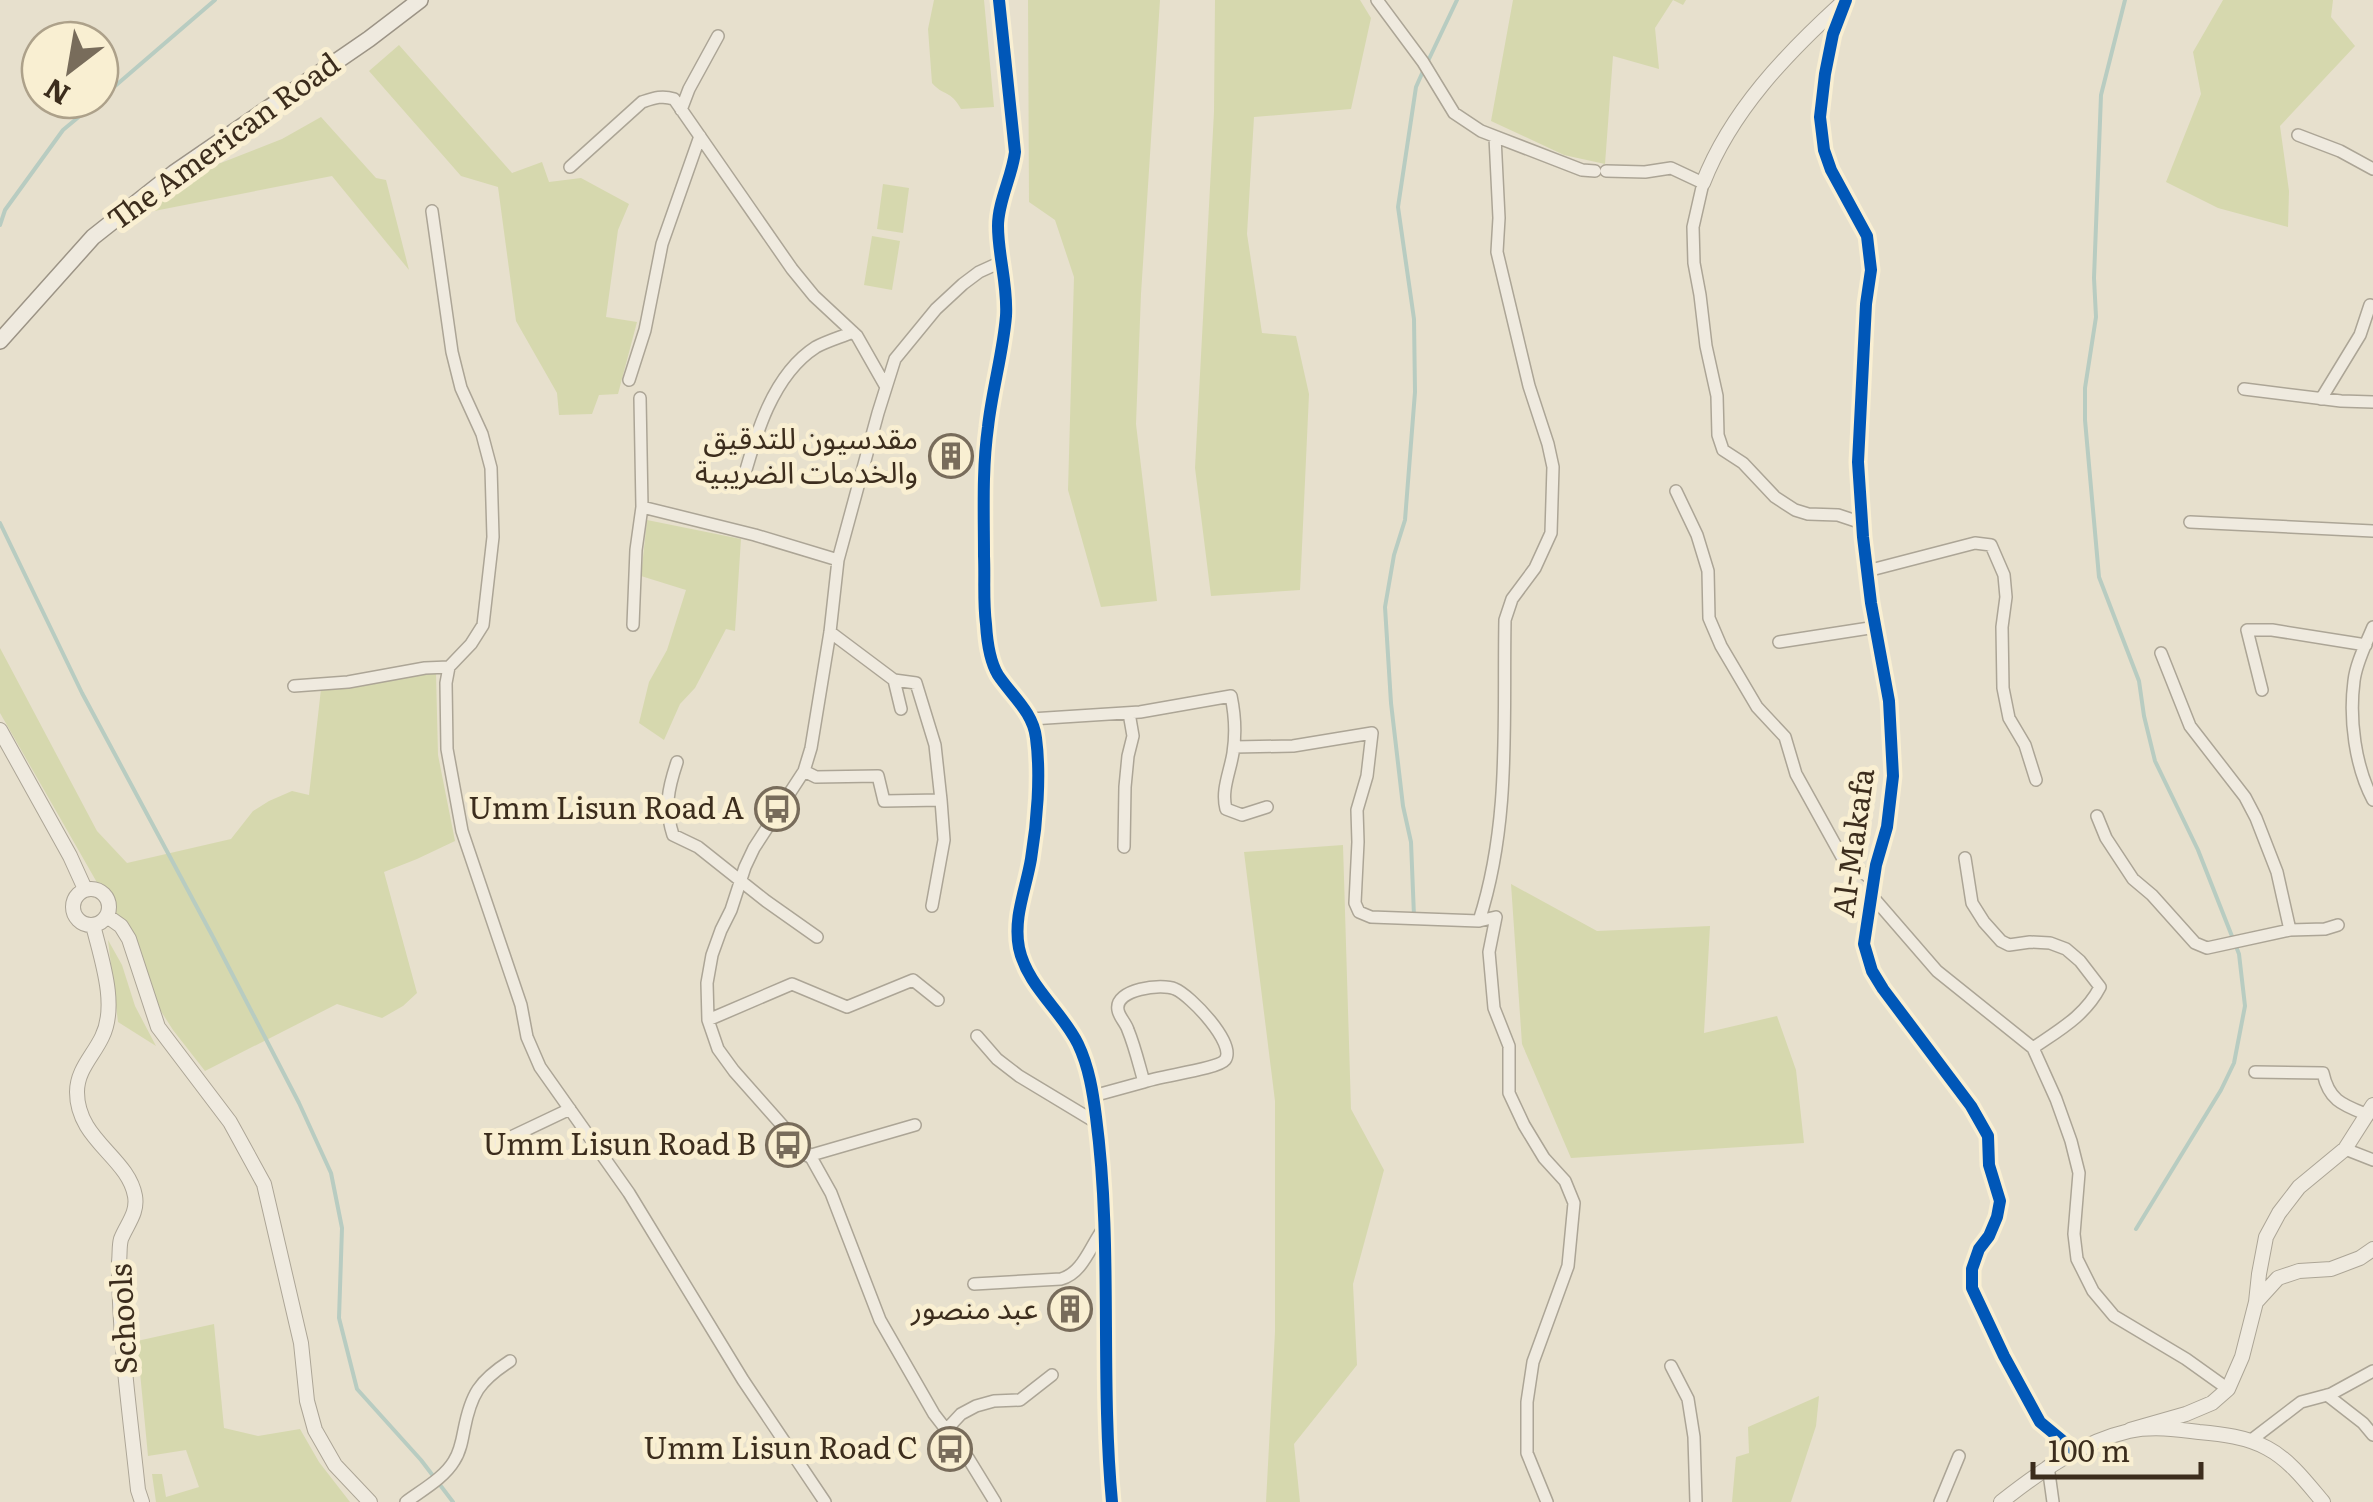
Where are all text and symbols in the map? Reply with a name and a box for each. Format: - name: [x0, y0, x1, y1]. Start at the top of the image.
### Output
- north arrow: [20, 20, 120, 120]
- street label: The American Road: [97, 40, 348, 239]
- text: N: [35, 69, 77, 117]
- place label: مقدسيون للتدقيق والخدمات الضريبية: [695, 414, 918, 492]
- building icon: مقدسيون للتدقيق والخدمات الضريبية: [928, 433, 974, 479]
- street label: Al-Makafa: [1819, 764, 1883, 920]
- place label: Umm Lisun Road A: [468, 784, 744, 828]
- bus stop icon: Umm Lisun Road A: [754, 786, 800, 832]
- place label: Umm Lisun Road B: [482, 1120, 756, 1164]
- bus stop icon: Umm Lisun Road B: [765, 1122, 811, 1168]
- street label: Schools: [96, 1263, 146, 1376]
- place label: عبد منصور: [910, 1284, 1038, 1328]
- building icon: عبد منصور: [1047, 1286, 1093, 1332]
- scale bar: [2033, 1417, 2200, 1479]
- place label: Umm Lisun Road C: [643, 1424, 918, 1468]
- bus stop icon: Umm Lisun Road C: [927, 1426, 973, 1472]
- text: 100 m: [2048, 1427, 2130, 1471]

